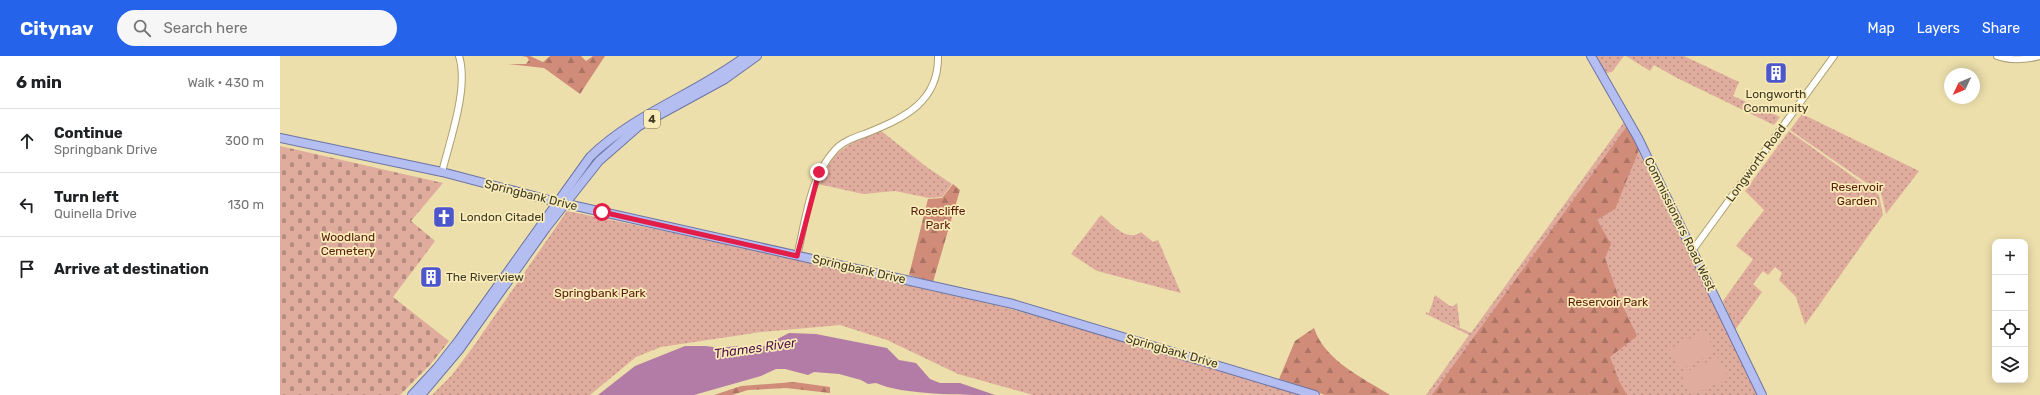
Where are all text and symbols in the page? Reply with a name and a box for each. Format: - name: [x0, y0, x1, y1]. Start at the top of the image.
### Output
- search box: [117, 10, 397, 46]
- text: Citynav: [20, 17, 93, 40]
- icon: search: [131, 17, 153, 39]
- text: Search here: [163, 19, 248, 37]
- text: Map: [1868, 20, 1895, 37]
- text: Layers: [1917, 20, 1960, 37]
- text: Share: [1982, 20, 2020, 37]
- building icon: Longworth Community: [1763, 60, 1789, 86]
- north arrow: [1944, 68, 1980, 104]
- text: 6 min: [16, 72, 62, 92]
- text: Walk · 430 m: [187, 75, 264, 90]
- place label: Longworth Community: [1744, 87, 1809, 115]
- road number: 4: [644, 110, 660, 128]
- street label: Longworth Road: [1723, 122, 1789, 204]
- text: Continue: [54, 124, 123, 142]
- icon: ahead: [16, 130, 38, 152]
- text: 300 m: [225, 133, 264, 148]
- text: Springbank Drive: [54, 142, 157, 157]
- street label: Commissioners Road West: [1642, 155, 1719, 293]
- route end: [810, 163, 828, 181]
- street label: Springbank Drive: [483, 177, 579, 213]
- park label: Reservoir Garden: [1831, 180, 1884, 208]
- text: Turn left: [54, 188, 119, 206]
- icon: left: [16, 194, 38, 216]
- text: 130 m: [228, 197, 264, 212]
- route start: [593, 203, 611, 221]
- church icon: London Citadel: [431, 204, 457, 230]
- park label: Rosecliffe Park: [911, 204, 966, 232]
- text: Quinella Drive: [54, 206, 137, 221]
- place label: London Citadel: [460, 210, 544, 224]
- park label: Woodland Cemetery: [321, 230, 376, 258]
- map controls: [1992, 239, 2028, 383]
- button: +: [1992, 239, 2028, 275]
- street label: Springbank Drive: [811, 251, 907, 287]
- icon: arrive: [16, 258, 38, 280]
- text: Arrive at destination: [54, 260, 209, 278]
- building icon: The Riverview: [418, 264, 444, 290]
- place label: The Riverview: [446, 270, 524, 284]
- button: −: [1992, 275, 2028, 311]
- park label: Springbank Park: [554, 286, 647, 300]
- park label: Reservoir Park: [1568, 295, 1649, 309]
- button: locate: [1992, 311, 2028, 347]
- street label: Springbank Drive: [1124, 331, 1220, 371]
- water label: Thames River: [713, 335, 798, 361]
- button: layers: [1992, 347, 2028, 383]

